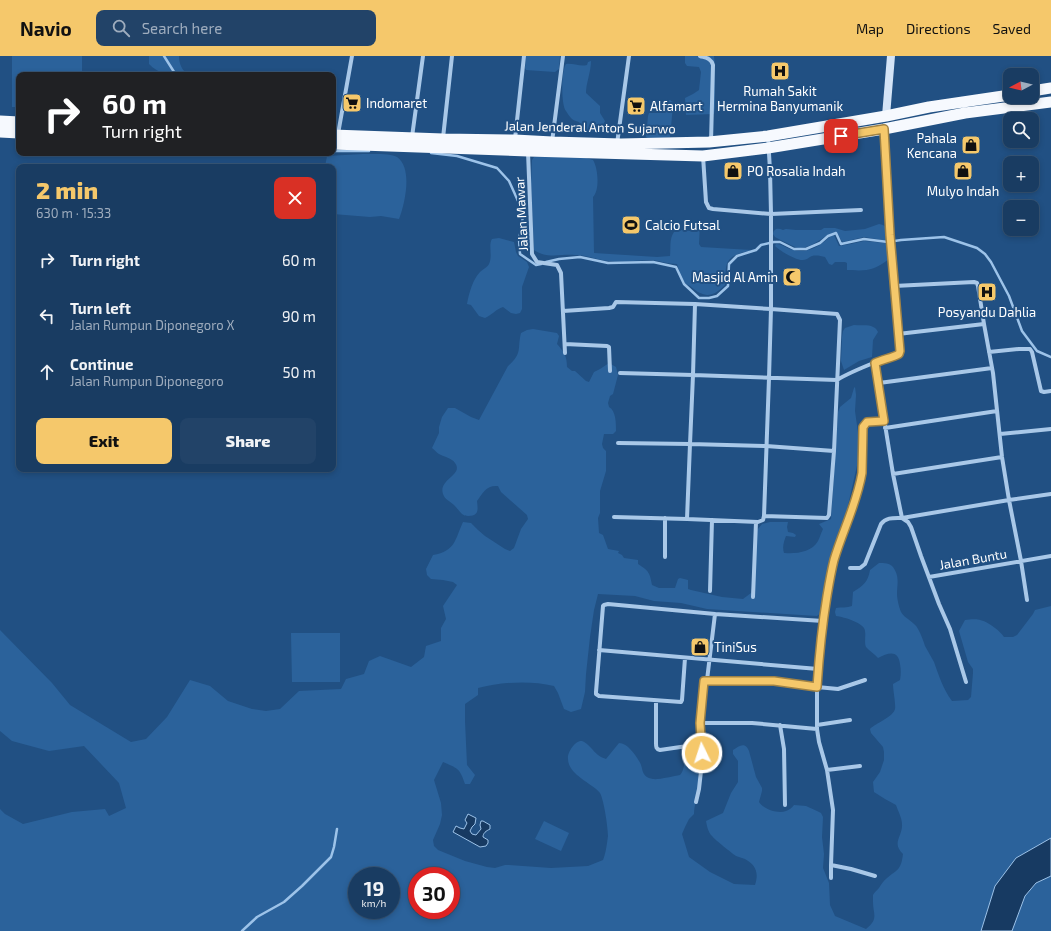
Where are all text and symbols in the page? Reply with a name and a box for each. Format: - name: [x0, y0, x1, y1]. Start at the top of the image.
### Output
- search box: [96, 10, 376, 46]
- text: Navio: [20, 17, 72, 40]
- icon: search: [110, 17, 132, 39]
- text: Search here: [142, 19, 222, 37]
- text: Map: [856, 20, 884, 37]
- text: Directions: [906, 20, 971, 37]
- text: Saved: [993, 20, 1031, 37]
- hospital icon: Rumah Sakit Hermina Banyumanik: [769, 60, 791, 82]
- north arrow: [1003, 68, 1039, 104]
- map controls: [1003, 68, 1039, 236]
- place label: Rumah Sakit Hermina Banyumanik: [717, 83, 843, 114]
- text: 60 m: [102, 86, 167, 120]
- icon: right: [36, 88, 88, 140]
- supermarket icon: Indomaret: [341, 92, 363, 114]
- place label: Indomaret: [366, 95, 427, 111]
- supermarket icon: Alfamart: [625, 95, 647, 117]
- place label: Alfamart: [650, 98, 703, 114]
- button: search: [1003, 112, 1039, 148]
- street label: Jalan Jenderal Anton Sujarwo: [504, 118, 676, 136]
- pin: [824, 119, 858, 153]
- text: Turn right: [102, 120, 182, 142]
- icon: arrive: [830, 125, 852, 147]
- place label: Pahala Kencana: [907, 130, 957, 161]
- shop icon: Pahala Kencana: [960, 134, 982, 156]
- button: +: [1003, 156, 1039, 192]
- shop icon: PO Rosalia Indah: [722, 160, 744, 182]
- shop icon: Mulyo Indah: [952, 160, 974, 182]
- place label: PO Rosalia Indah: [747, 163, 846, 179]
- text: 2 min: [36, 175, 98, 204]
- street label: Jalan Mawar: [511, 176, 531, 252]
- button: close: [274, 177, 316, 219]
- place label: Mulyo Indah: [927, 183, 999, 199]
- button: −: [1003, 200, 1039, 236]
- text: 630 m · 15:33: [36, 205, 111, 221]
- sports icon: Calcio Futsal: [620, 214, 642, 236]
- place label: Calcio Futsal: [645, 217, 720, 233]
- icon: right: [36, 249, 58, 271]
- text: Turn right: [70, 251, 140, 269]
- text: 60 m: [282, 251, 316, 269]
- mosque icon: Masjid Al Amin: [781, 266, 803, 288]
- place label: Masjid Al Amin: [692, 269, 778, 285]
- hospital icon: Posyandu Dahlia: [976, 281, 998, 303]
- text: Turn left: [70, 299, 131, 317]
- place label: Posyandu Dahlia: [938, 304, 1036, 320]
- icon: left: [36, 305, 58, 327]
- text: 90 m: [282, 307, 316, 325]
- text: Jalan Rumpun Diponegoro X: [70, 317, 234, 333]
- text: Continue: [70, 355, 133, 373]
- icon: ahead: [36, 361, 58, 383]
- text: 50 m: [282, 363, 316, 381]
- text: Jalan Rumpun Diponegoro: [70, 373, 224, 389]
- button: Exit: [36, 418, 172, 464]
- button: Share: [180, 418, 316, 464]
- street label: Jalan Buntu: [938, 545, 1008, 573]
- shop icon: TiniSus: [689, 636, 711, 658]
- place label: TiniSus: [714, 639, 757, 655]
- position arrow: [681, 732, 723, 774]
- speed limit sign: 30: [408, 867, 460, 919]
- text: 19: [364, 876, 384, 900]
- text: km/h: [362, 897, 386, 909]

